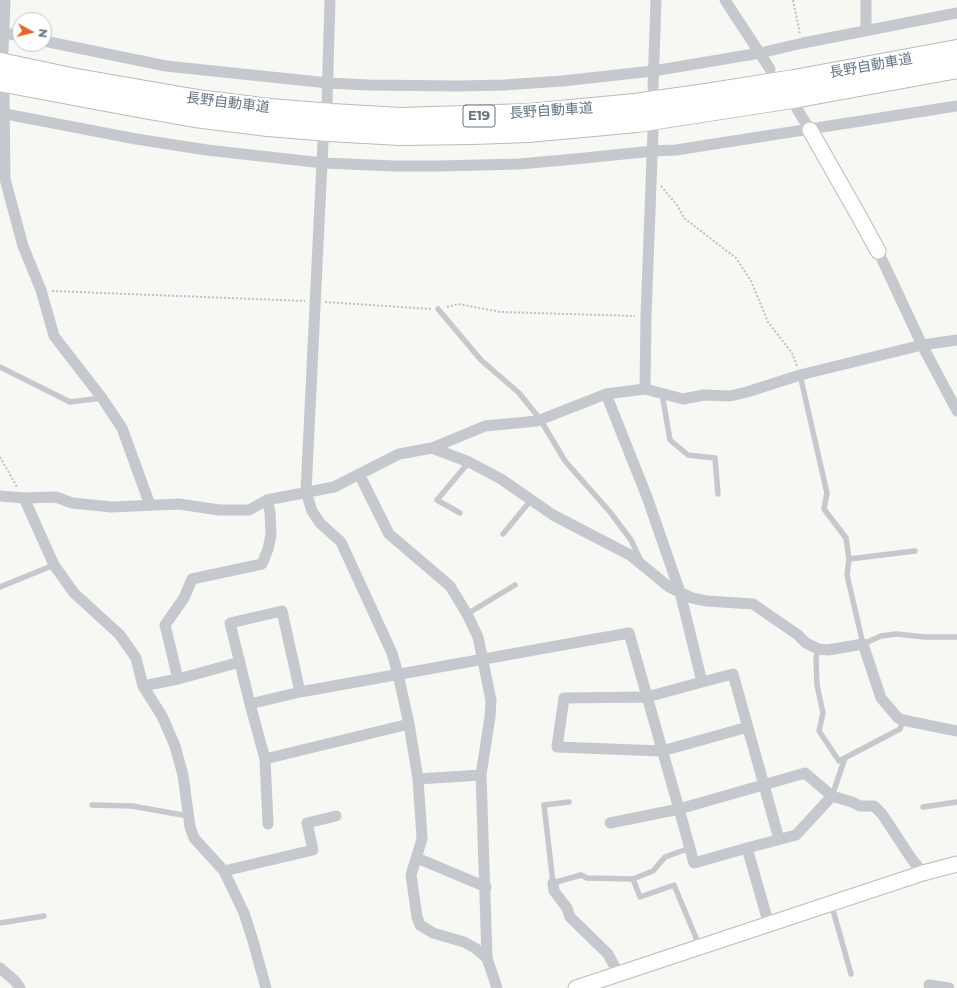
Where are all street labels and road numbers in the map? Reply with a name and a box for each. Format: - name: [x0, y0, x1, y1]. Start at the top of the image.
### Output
- street label: 長野自動車道: [828, 50, 914, 82]
- street label: 長野自動車道: [185, 90, 271, 116]
- street label: 長野自動車道: [509, 100, 593, 122]
- road number: E19: [463, 105, 495, 127]

